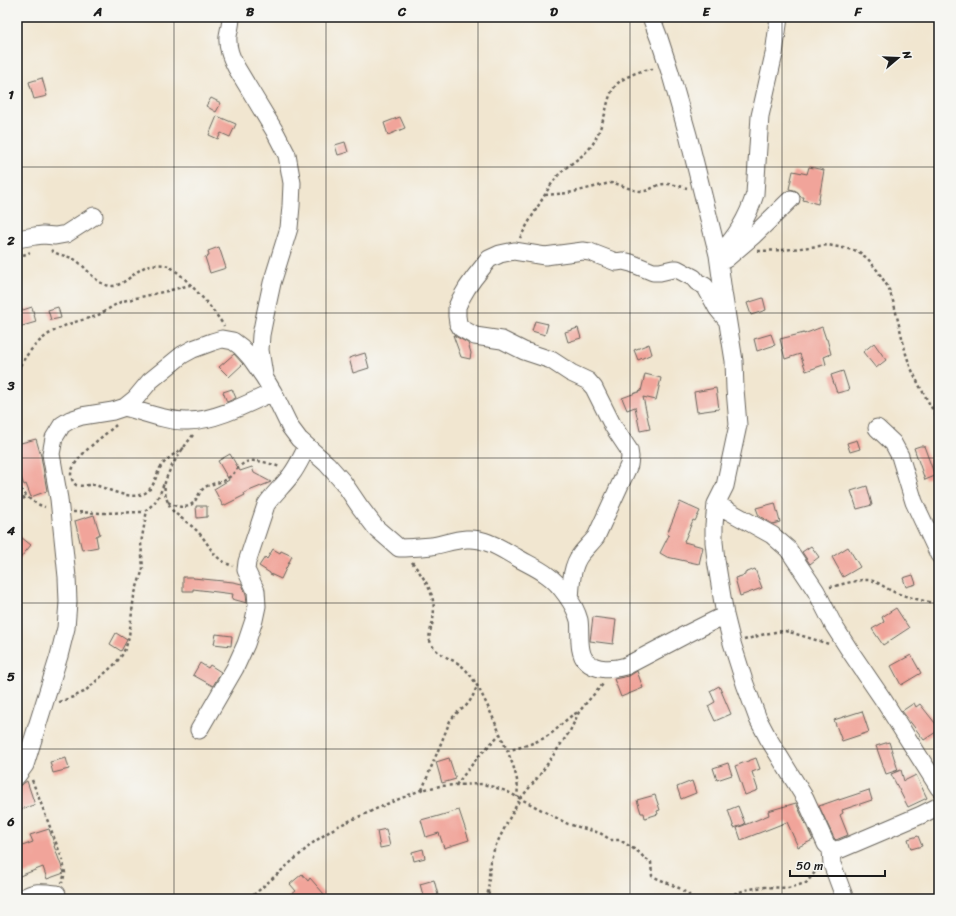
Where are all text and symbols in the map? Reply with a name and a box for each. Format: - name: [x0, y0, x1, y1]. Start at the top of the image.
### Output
- text: A: [93, 0, 102, 23]
- text: B: [246, 0, 255, 23]
- text: C: [397, 0, 407, 23]
- text: D: [550, 0, 558, 23]
- text: E: [702, 0, 711, 23]
- text: F: [853, 0, 862, 23]
- north arrow: [878, 38, 918, 78]
- text: N: [896, 47, 917, 62]
- text: 1: [8, 83, 14, 106]
- text: 2: [6, 229, 15, 252]
- text: 3: [6, 374, 15, 397]
- text: 4: [6, 519, 16, 542]
- text: 5: [7, 665, 15, 688]
- text: 6: [6, 810, 15, 833]
- scale bar: [790, 852, 885, 878]
- text: 50 m: [796, 855, 823, 877]

